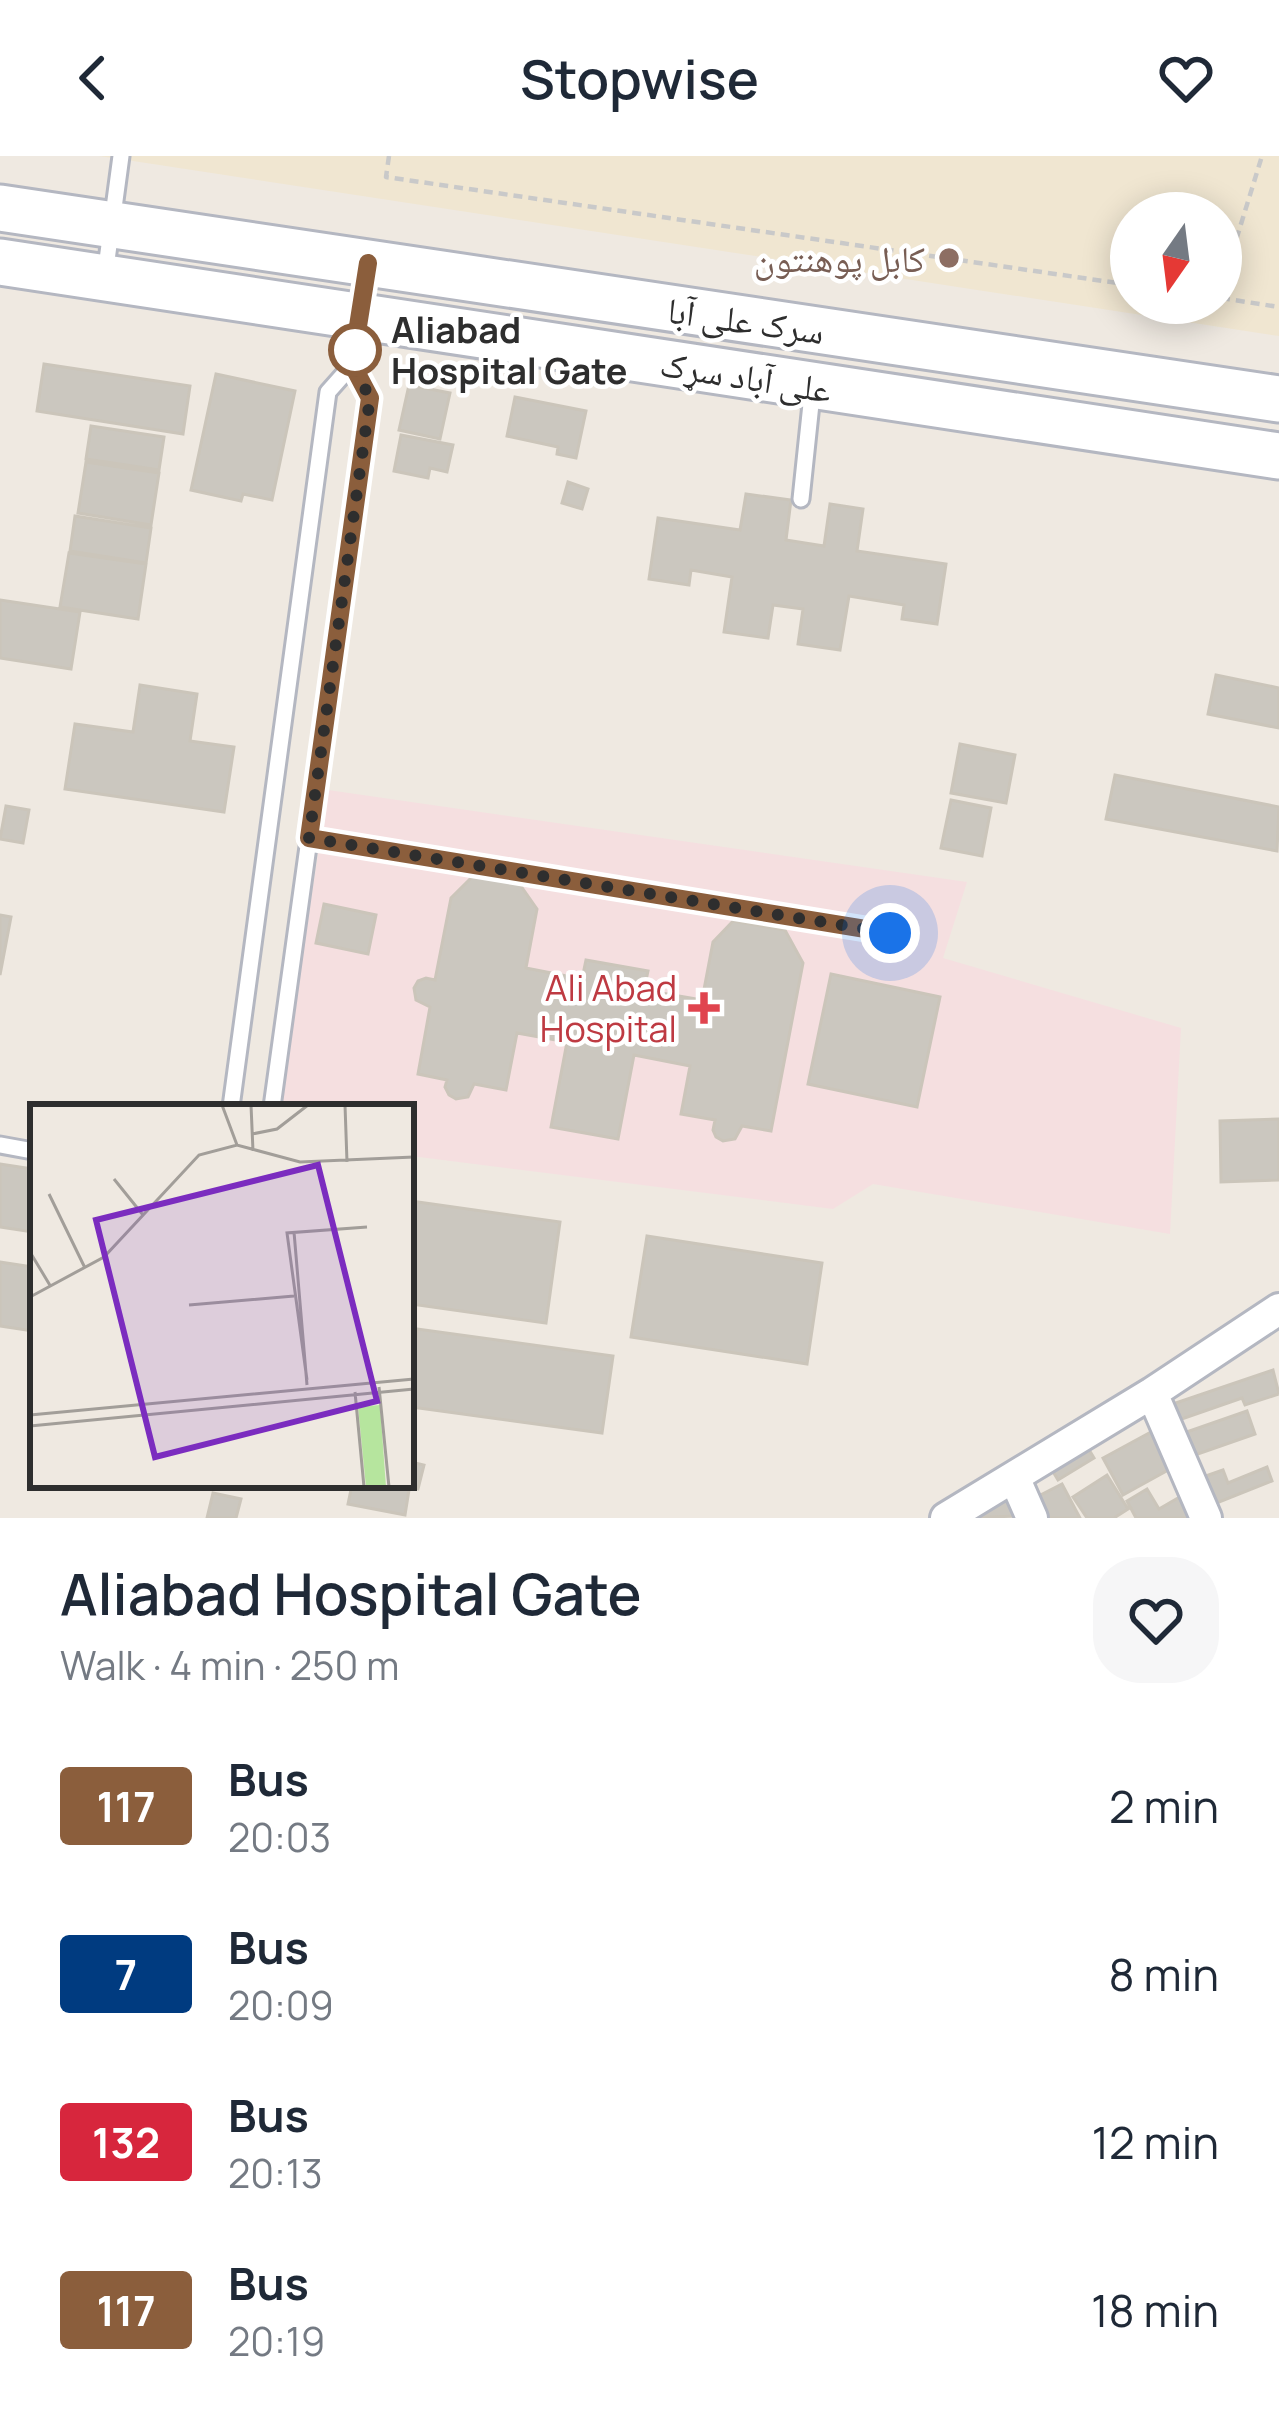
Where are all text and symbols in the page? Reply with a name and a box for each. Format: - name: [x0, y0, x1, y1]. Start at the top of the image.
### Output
- text: Stopwise: [520, 41, 759, 115]
- icon: back: [60, 45, 126, 111]
- icon: heart: [1153, 45, 1219, 111]
- north arrow: [1110, 192, 1242, 324]
- map controls: [1110, 192, 1242, 324]
- place label: کابل پوهنتون: [754, 234, 925, 283]
- marker: کابل پوهنتون: [936, 245, 962, 271]
- street label: سرک علی آبا: [664, 285, 828, 355]
- place label: Aliabad Hospital Gate: [391, 305, 628, 395]
- marker: Aliabad Hospital Gate: [330, 325, 380, 375]
- street label: علی آباد سړک: [657, 338, 835, 414]
- your location: [860, 903, 920, 963]
- place label: Ali Abad Hospital: [540, 963, 677, 1053]
- marker: Ali Abad Hospital: [688, 992, 720, 1024]
- inset map: [30, 1104, 414, 1488]
- text: Aliabad Hospital Gate: [60, 1554, 642, 1632]
- button: heart: [1093, 1557, 1219, 1683]
- text: Walk · 4 min · 250 m: [60, 1638, 399, 1692]
- text: Bus: [228, 1748, 309, 1810]
- text: 2 min: [1109, 1775, 1219, 1837]
- text: 117: [96, 1777, 156, 1835]
- text: 20:03: [228, 1810, 331, 1864]
- text: Bus: [228, 1916, 309, 1978]
- text: 8 min: [1108, 1943, 1219, 2005]
- text: 7: [115, 1945, 137, 2003]
- text: 20:09: [228, 1978, 334, 2032]
- text: Bus: [228, 2084, 309, 2146]
- text: 12 min: [1091, 2111, 1219, 2173]
- text: 132: [92, 2113, 160, 2171]
- text: 20:13: [228, 2146, 322, 2200]
- text: Bus: [228, 2252, 309, 2314]
- text: 18 min: [1091, 2279, 1219, 2341]
- text: 117: [96, 2281, 156, 2339]
- text: 20:19: [228, 2314, 325, 2368]

